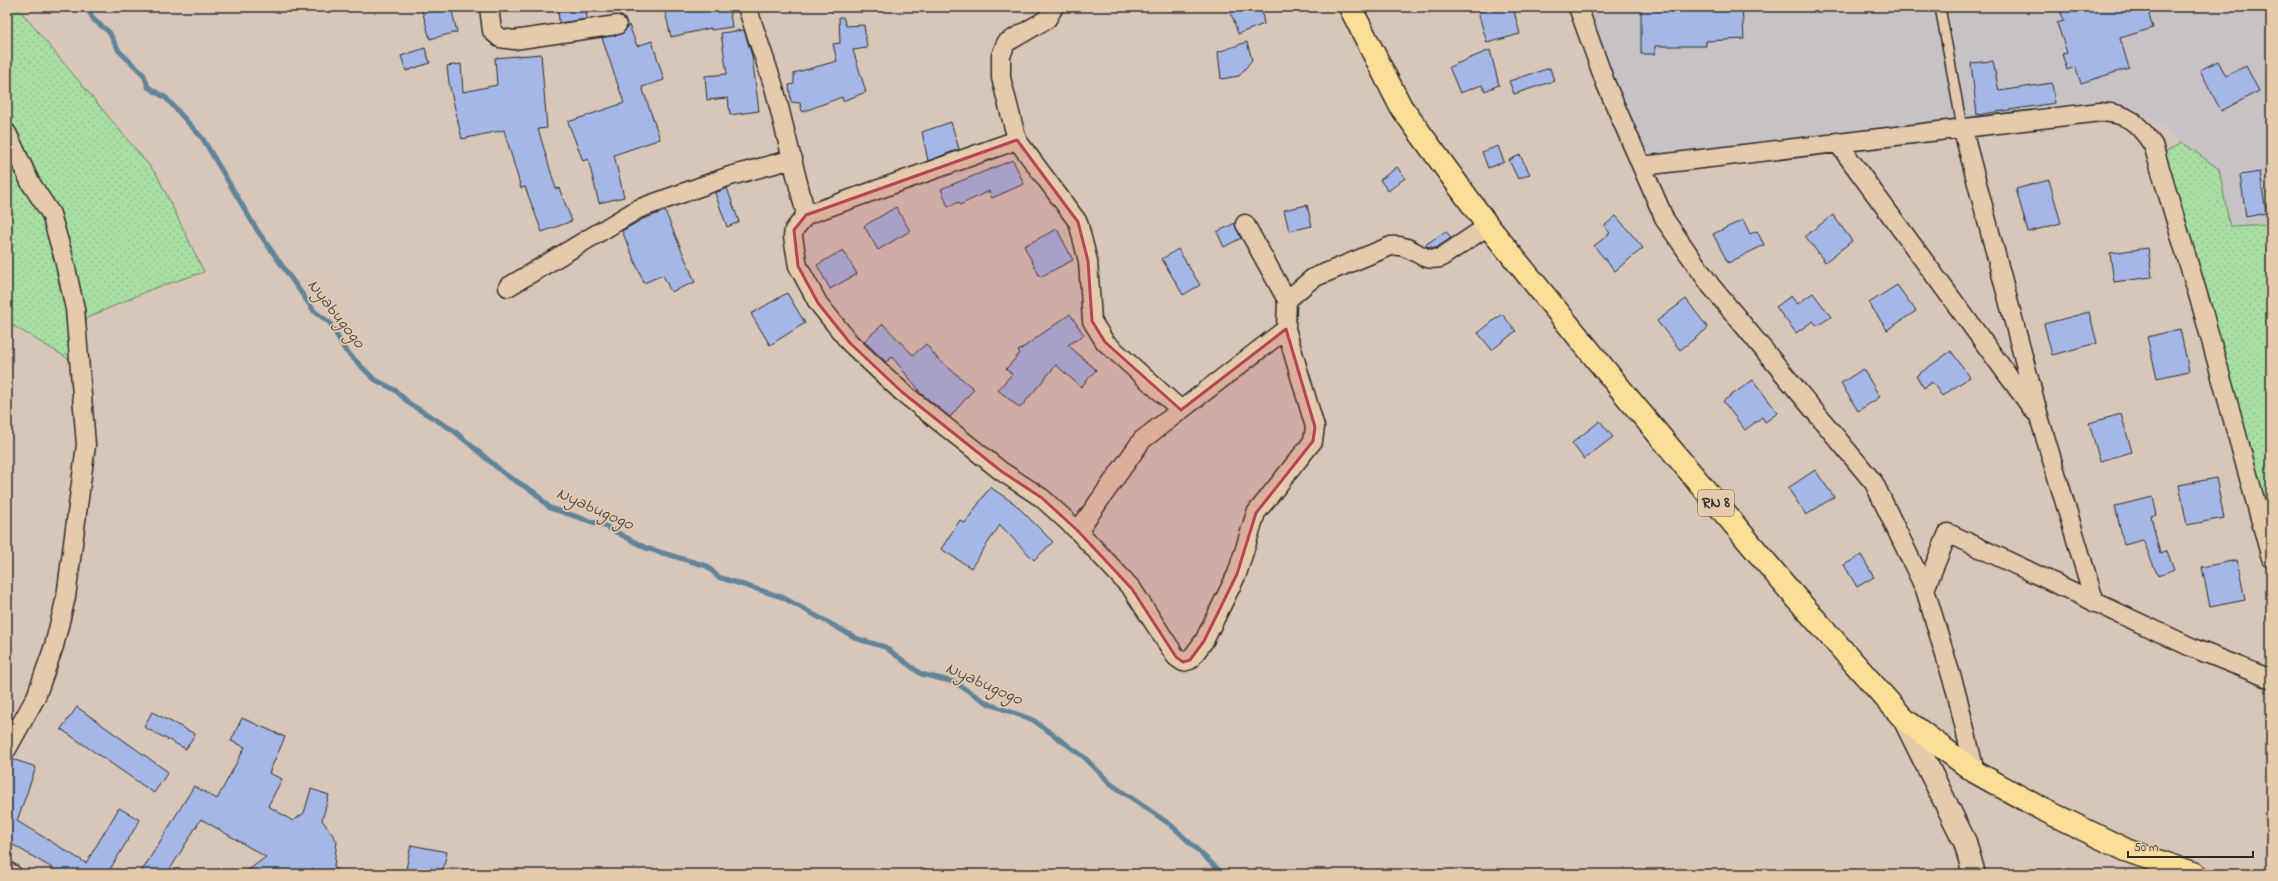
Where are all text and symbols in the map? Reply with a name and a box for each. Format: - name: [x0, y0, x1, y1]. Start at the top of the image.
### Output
- water label: Nyabugogo: [300, 274, 372, 355]
- water label: Nyabugogo: [552, 481, 638, 538]
- road number: RN 8: [1698, 490, 1734, 516]
- water label: Nyabugogo: [941, 656, 1027, 713]
- scale bar: [2128, 833, 2253, 859]
- text: 50 m: [2134, 839, 2158, 857]

